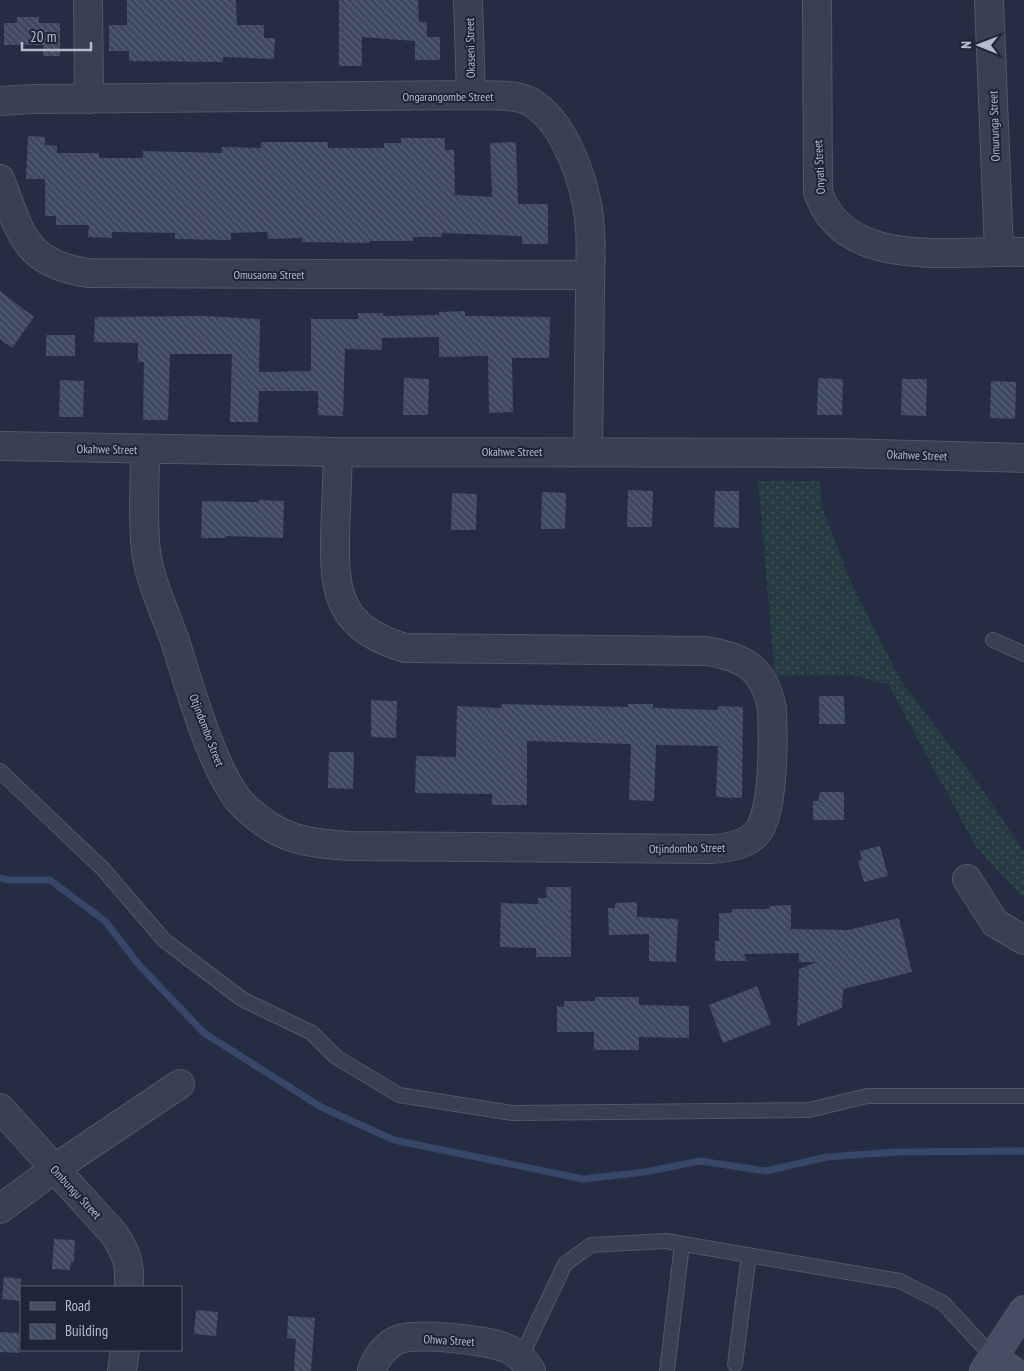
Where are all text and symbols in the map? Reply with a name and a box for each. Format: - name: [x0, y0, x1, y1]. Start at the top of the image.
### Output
- street label: Okaseni Street: [462, 17, 478, 78]
- scale bar: [22, 20, 91, 52]
- north arrow: [954, 20, 1004, 70]
- text: 20 m: [30, 27, 56, 46]
- text: N: [957, 41, 975, 49]
- street label: Ongarangombe Street: [403, 89, 494, 104]
- street label: Omurunga Street: [985, 90, 1003, 162]
- street label: Onyati Street: [810, 139, 828, 195]
- street label: Omusaona Street: [233, 267, 305, 282]
- street label: Okahwe Street: [77, 441, 138, 457]
- street label: Okahwe Street: [482, 444, 543, 459]
- street label: Okahwe Street: [886, 446, 948, 464]
- street label: Otjindombo Street: [186, 692, 228, 769]
- street label: Otjindombo Street: [649, 840, 726, 856]
- street label: Ombungu Street: [47, 1162, 105, 1222]
- legend: [20, 1286, 182, 1351]
- text: Road: [65, 1296, 91, 1315]
- text: Building: [65, 1321, 108, 1340]
- street label: Ohwa Street: [423, 1331, 476, 1349]

